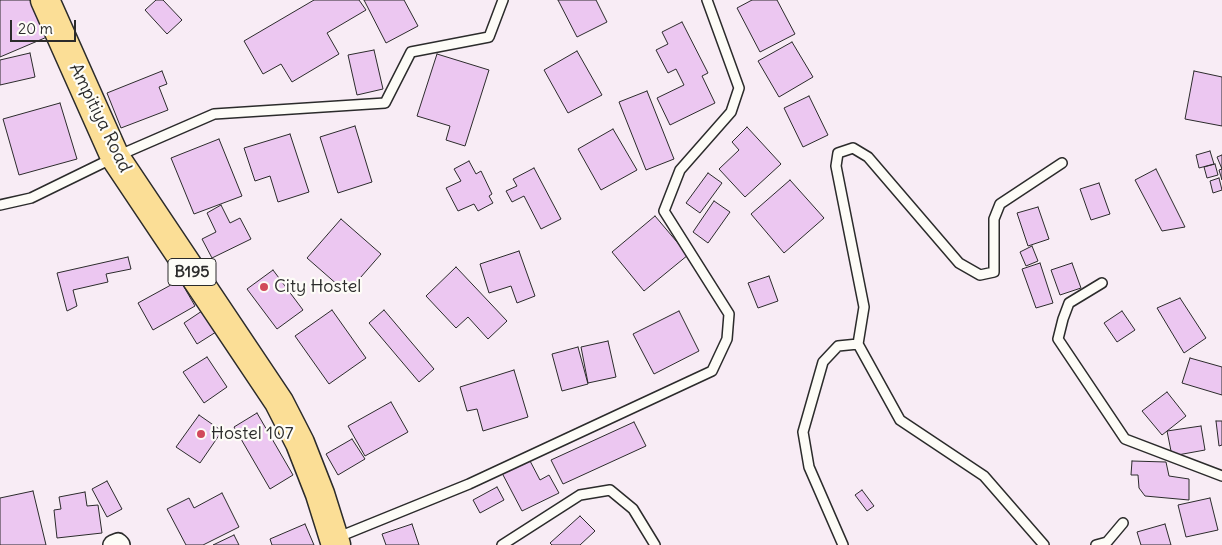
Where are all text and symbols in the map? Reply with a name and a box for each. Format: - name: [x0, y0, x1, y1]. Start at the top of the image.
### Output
- scale bar: [12, 10, 79, 42]
- text: 20 m: [18, 19, 53, 38]
- street label: Ampitiya Road: [64, 60, 136, 176]
- road number: B195: [168, 258, 216, 286]
- place label: City Hostel: [274, 276, 361, 298]
- marker: City Hostel: [258, 281, 270, 293]
- place label: Hostel 107: [211, 423, 294, 445]
- marker: Hostel 107: [195, 428, 207, 440]

